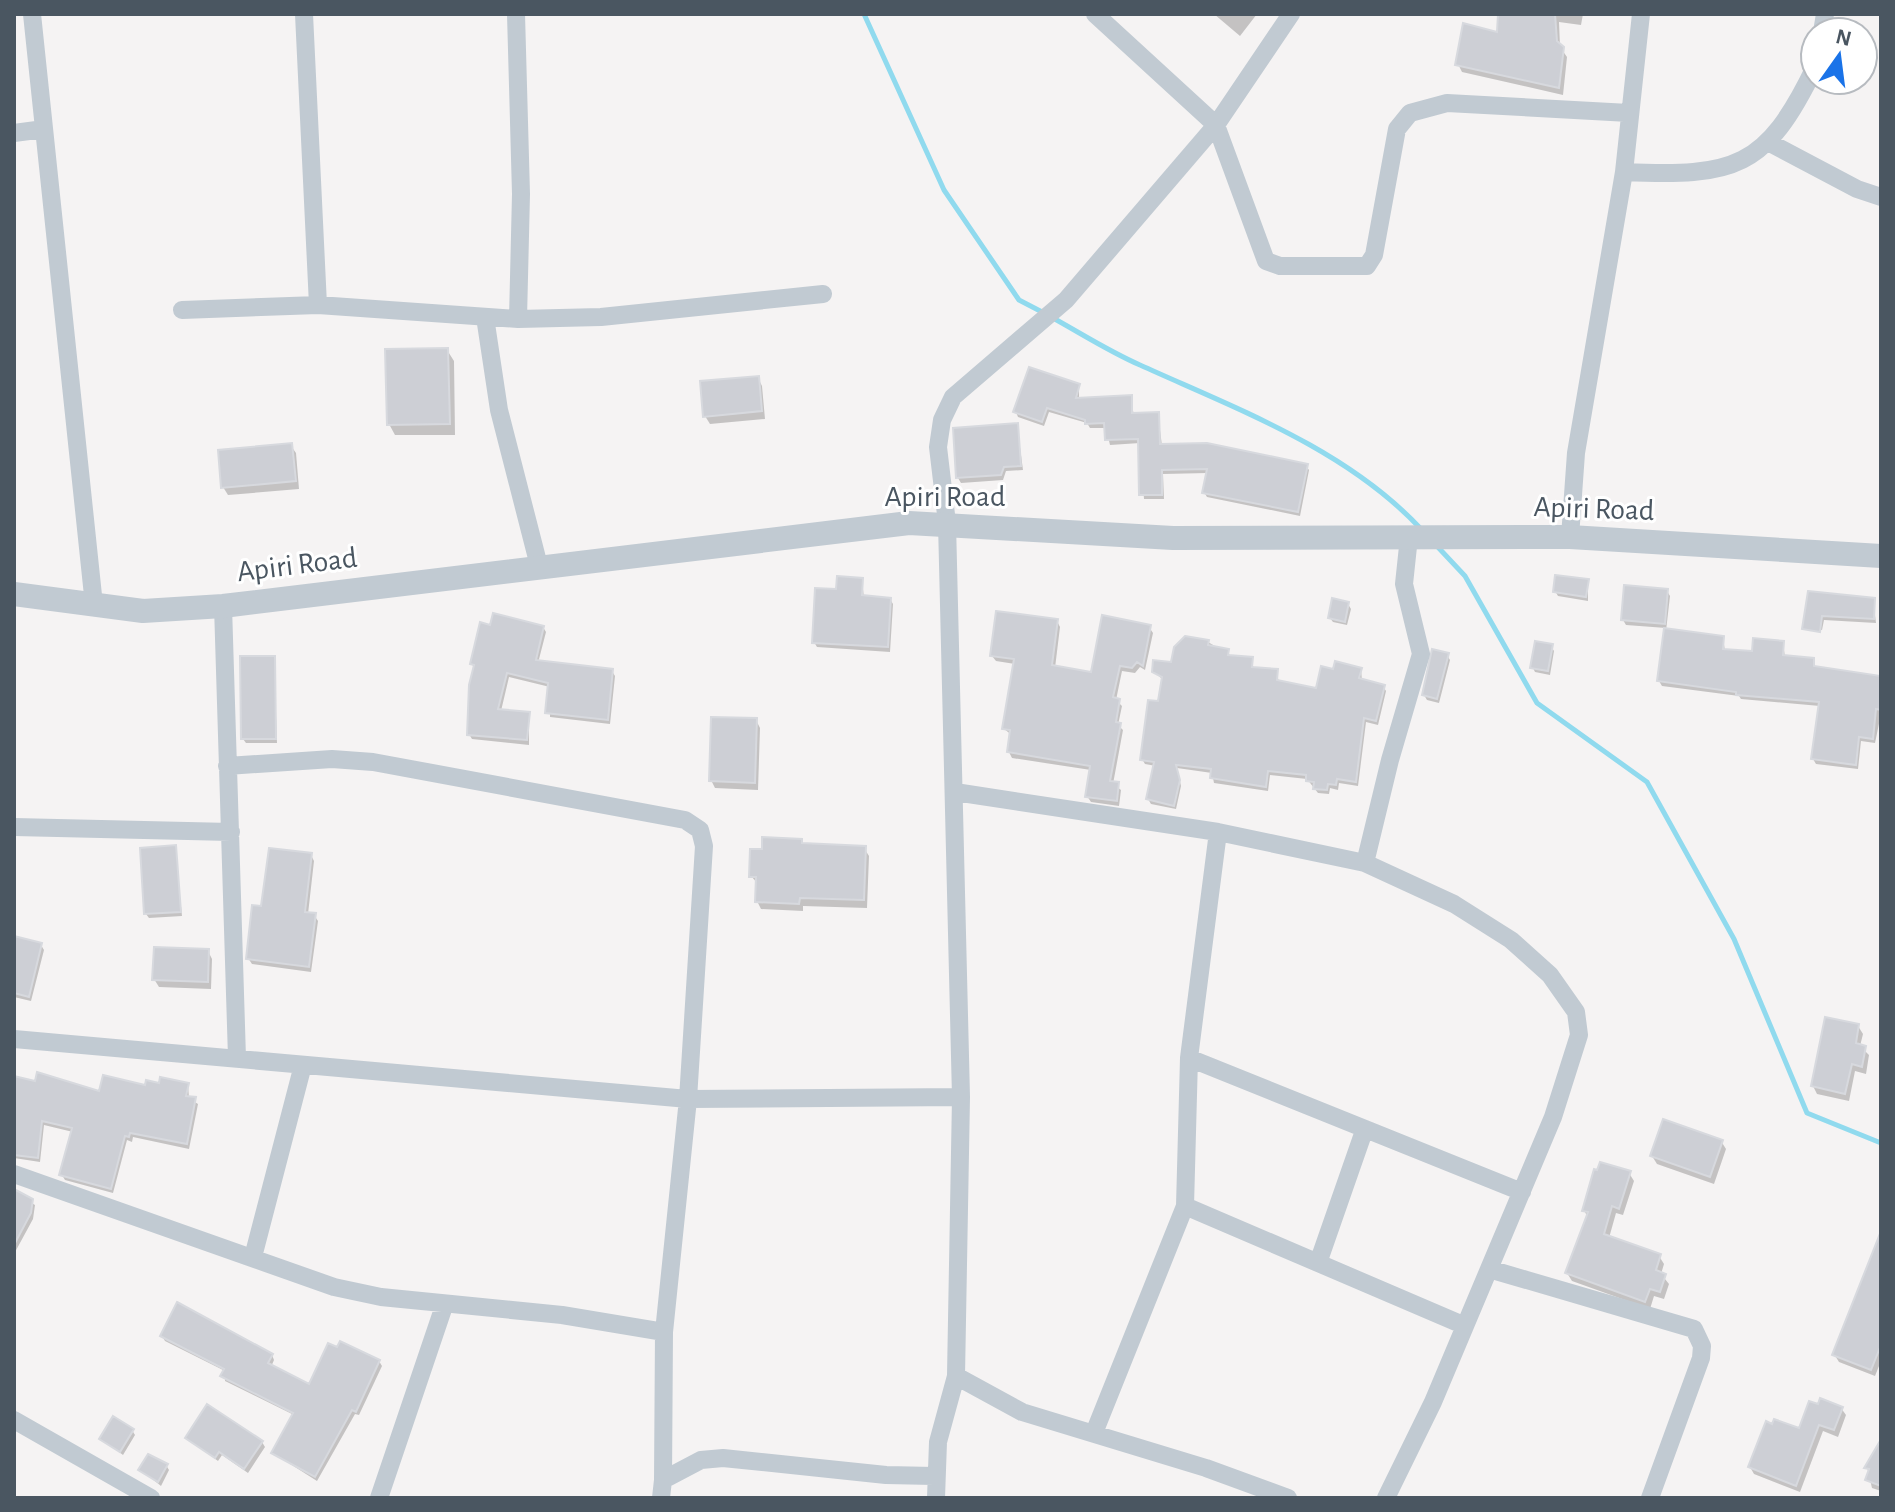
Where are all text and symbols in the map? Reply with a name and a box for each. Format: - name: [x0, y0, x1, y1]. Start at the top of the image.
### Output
- north arrow: [1799, 16, 1879, 96]
- text: N: [1834, 25, 1854, 50]
- street label: Apiri Road: [885, 482, 1005, 512]
- street label: Apiri Road: [1533, 492, 1655, 526]
- street label: Apiri Road: [235, 543, 359, 587]

